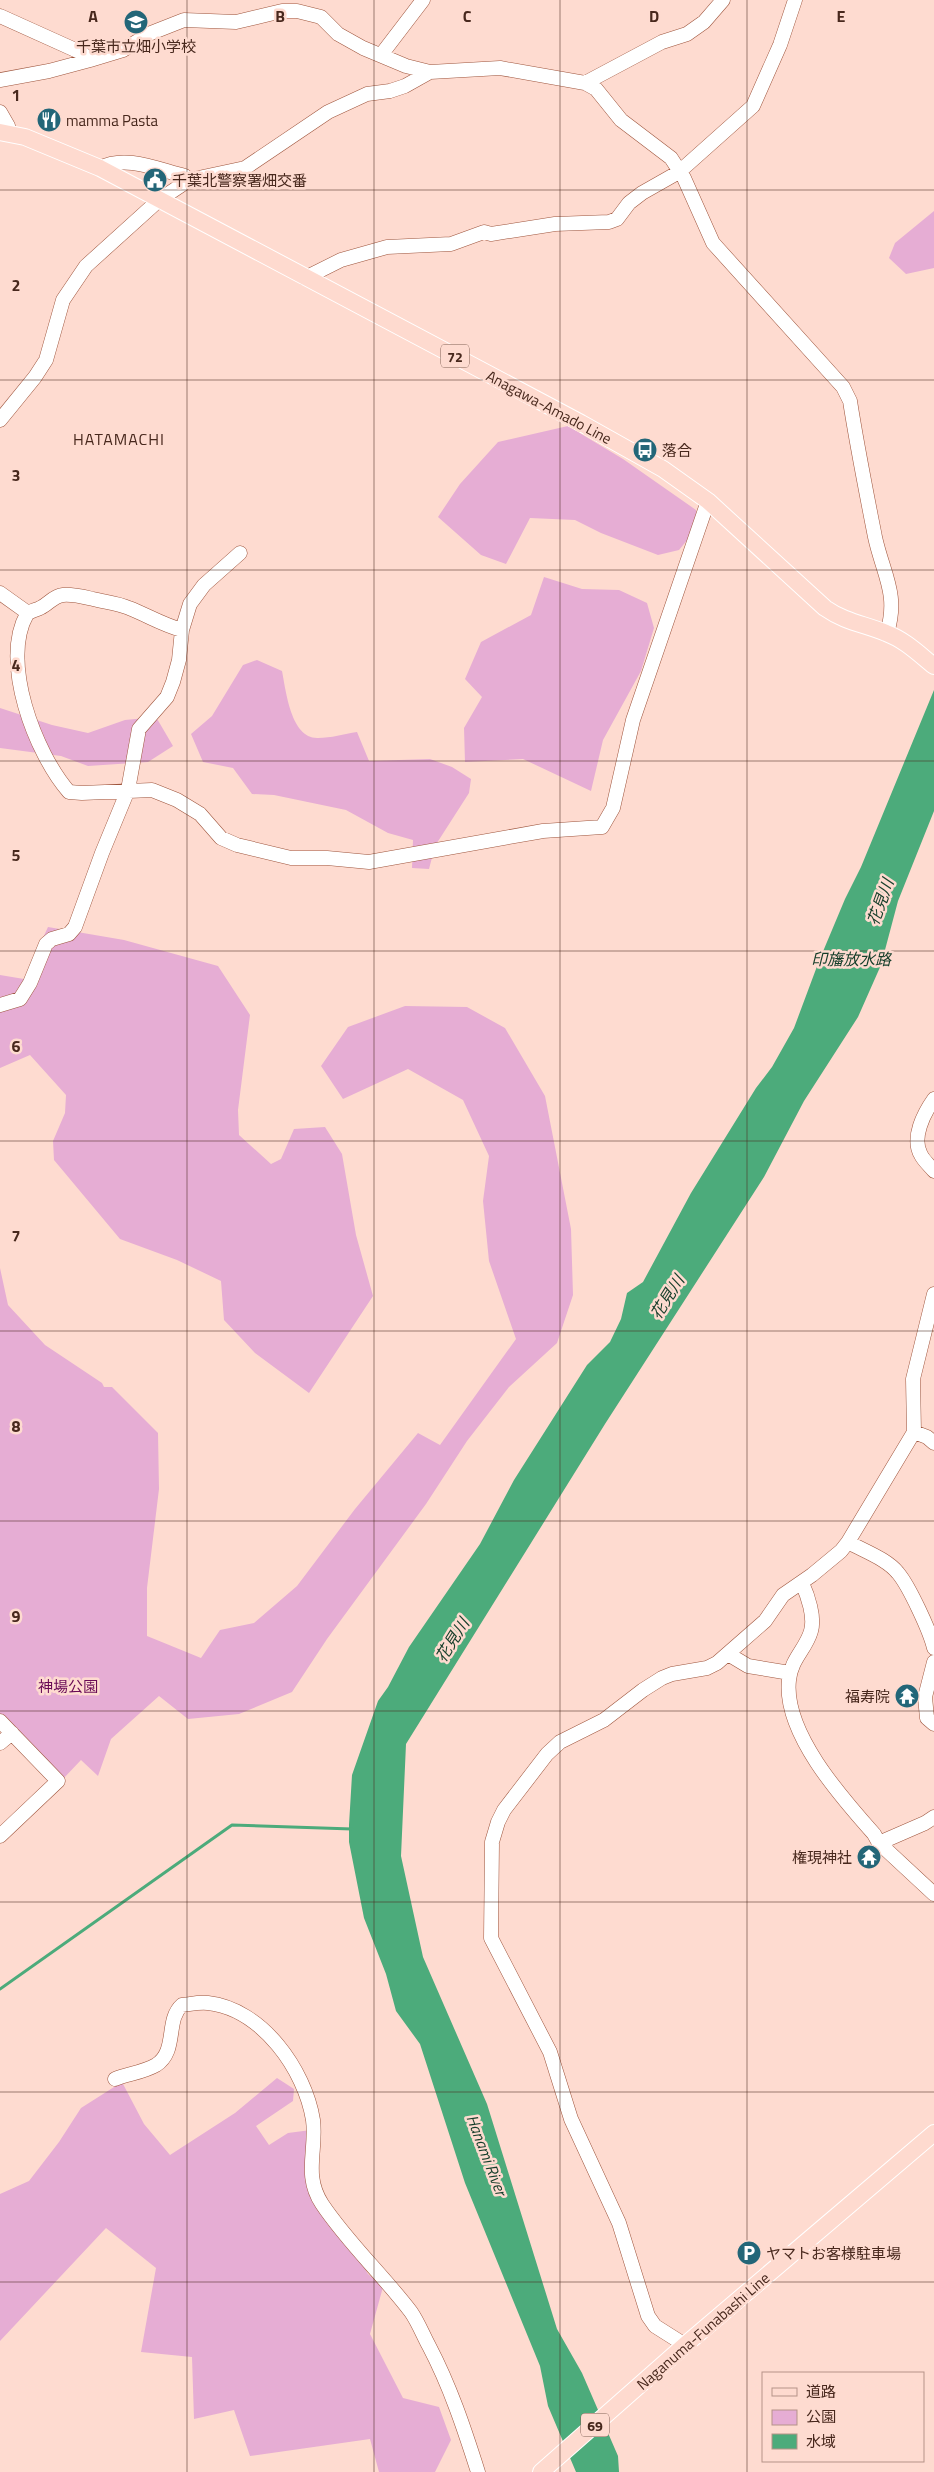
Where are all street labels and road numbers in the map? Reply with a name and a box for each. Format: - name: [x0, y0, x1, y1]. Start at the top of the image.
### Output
- road number: 72: [441, 344, 469, 368]
- street label: Anagawa-Amado Line: [482, 364, 616, 450]
- street label: Naganuma-Funabashi Line: [631, 2267, 775, 2395]
- road number: 69: [581, 2414, 609, 2436]

